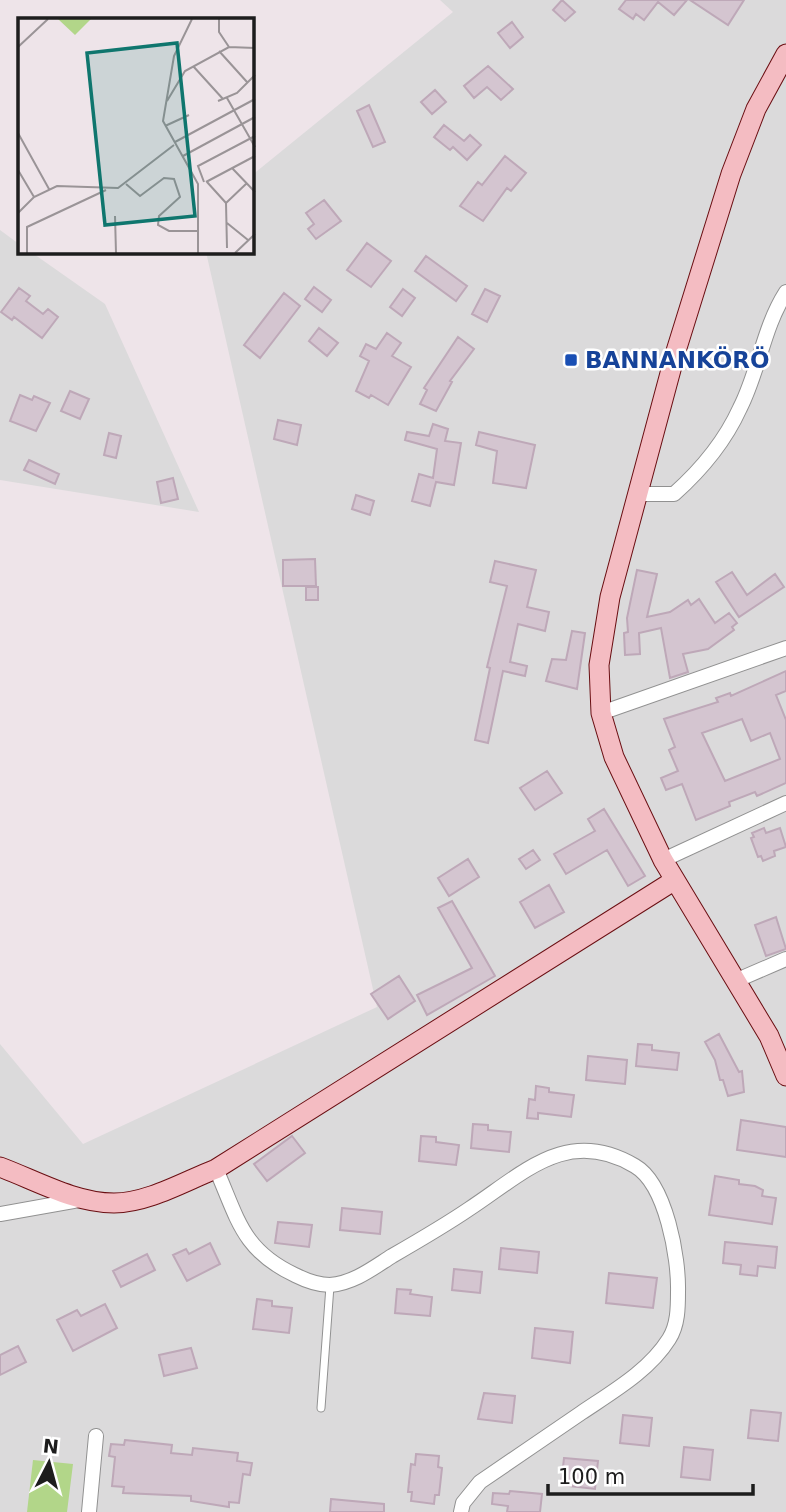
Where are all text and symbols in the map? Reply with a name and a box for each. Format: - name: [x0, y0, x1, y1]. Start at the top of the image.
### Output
- inset map: [18, 18, 254, 254]
- place label: BANNANKÖRÖ: [585, 346, 769, 373]
- marker: BANNANKÖRÖ: [563, 352, 579, 368]
- north arrow: [14, 1428, 84, 1498]
- text: N: [42, 1434, 60, 1458]
- scale bar: [548, 1452, 753, 1496]
- text: 100 m: [558, 1465, 625, 1489]

